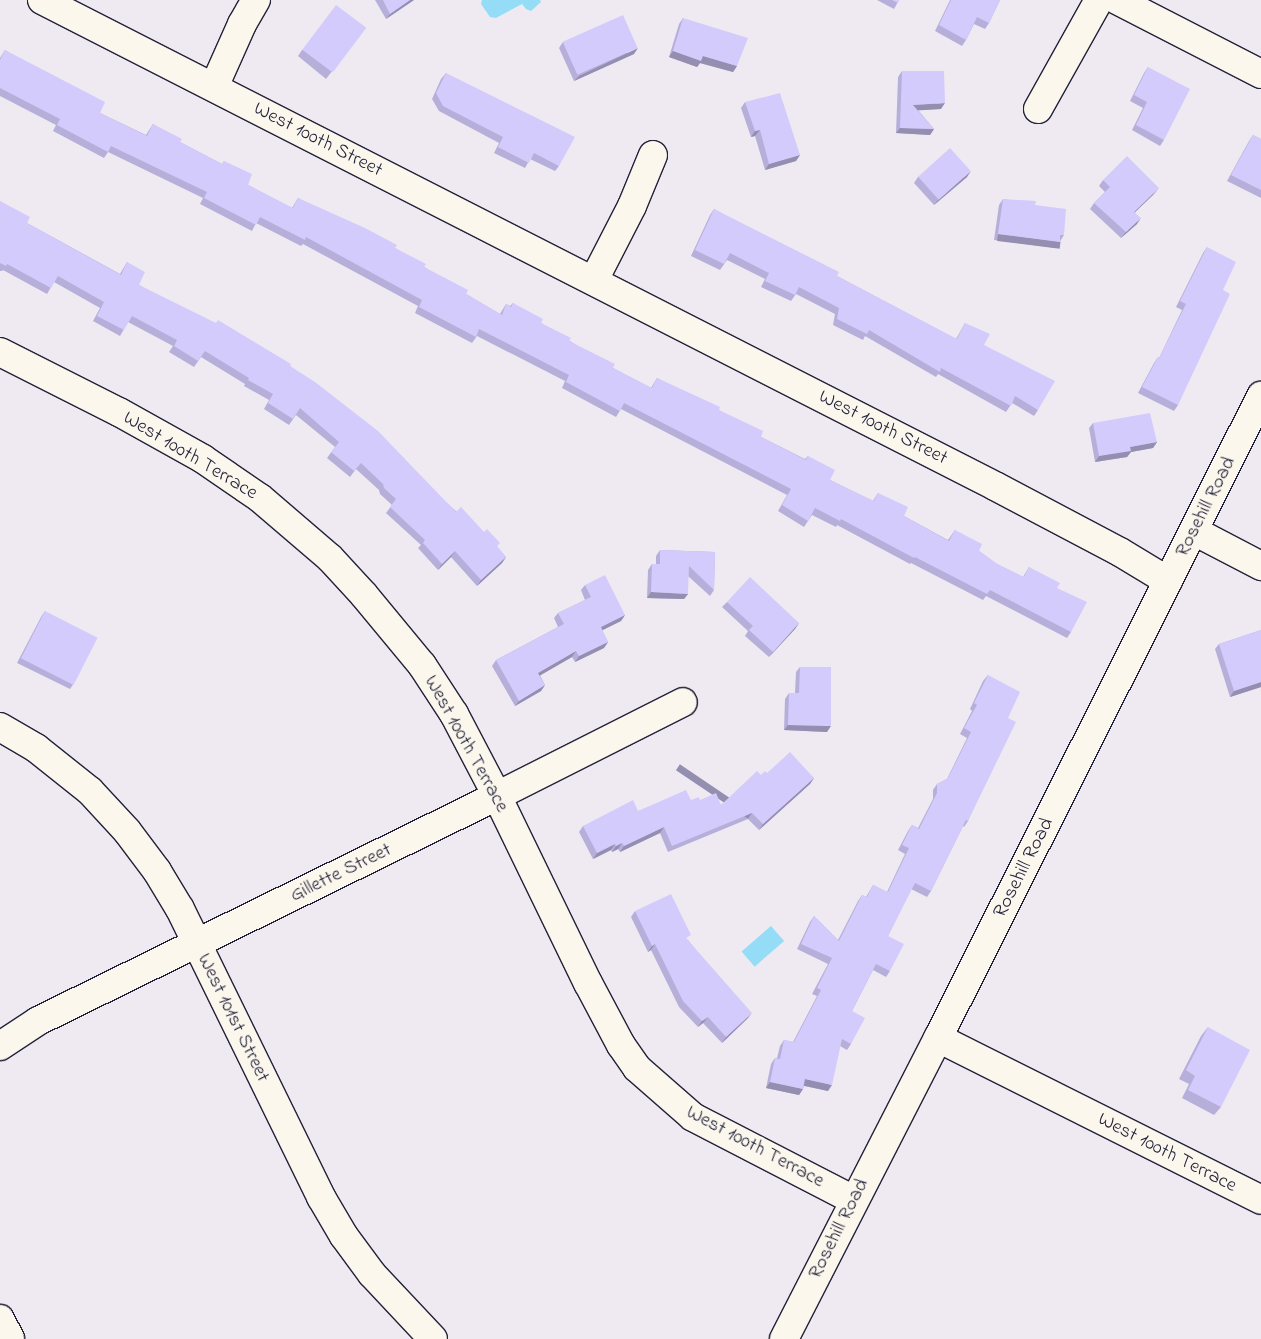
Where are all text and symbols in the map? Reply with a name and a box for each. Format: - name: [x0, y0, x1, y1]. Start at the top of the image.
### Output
- street label: West 100th Street: [249, 97, 387, 183]
- street label: West 100th Street: [814, 385, 952, 471]
- street label: West 100th Terrace: [118, 406, 262, 506]
- street label: Rosehill Road: [1171, 453, 1241, 561]
- street label: West 100th Terrace: [418, 671, 514, 817]
- street label: Rosehill Road: [989, 814, 1059, 922]
- street label: Gillette Street: [286, 838, 396, 908]
- street label: West 101st Street: [192, 950, 274, 1086]
- street label: West 100th Terrace: [682, 1101, 828, 1193]
- street label: West 100th Terrace: [1094, 1108, 1240, 1198]
- street label: Rosehill Road: [804, 1175, 874, 1283]

